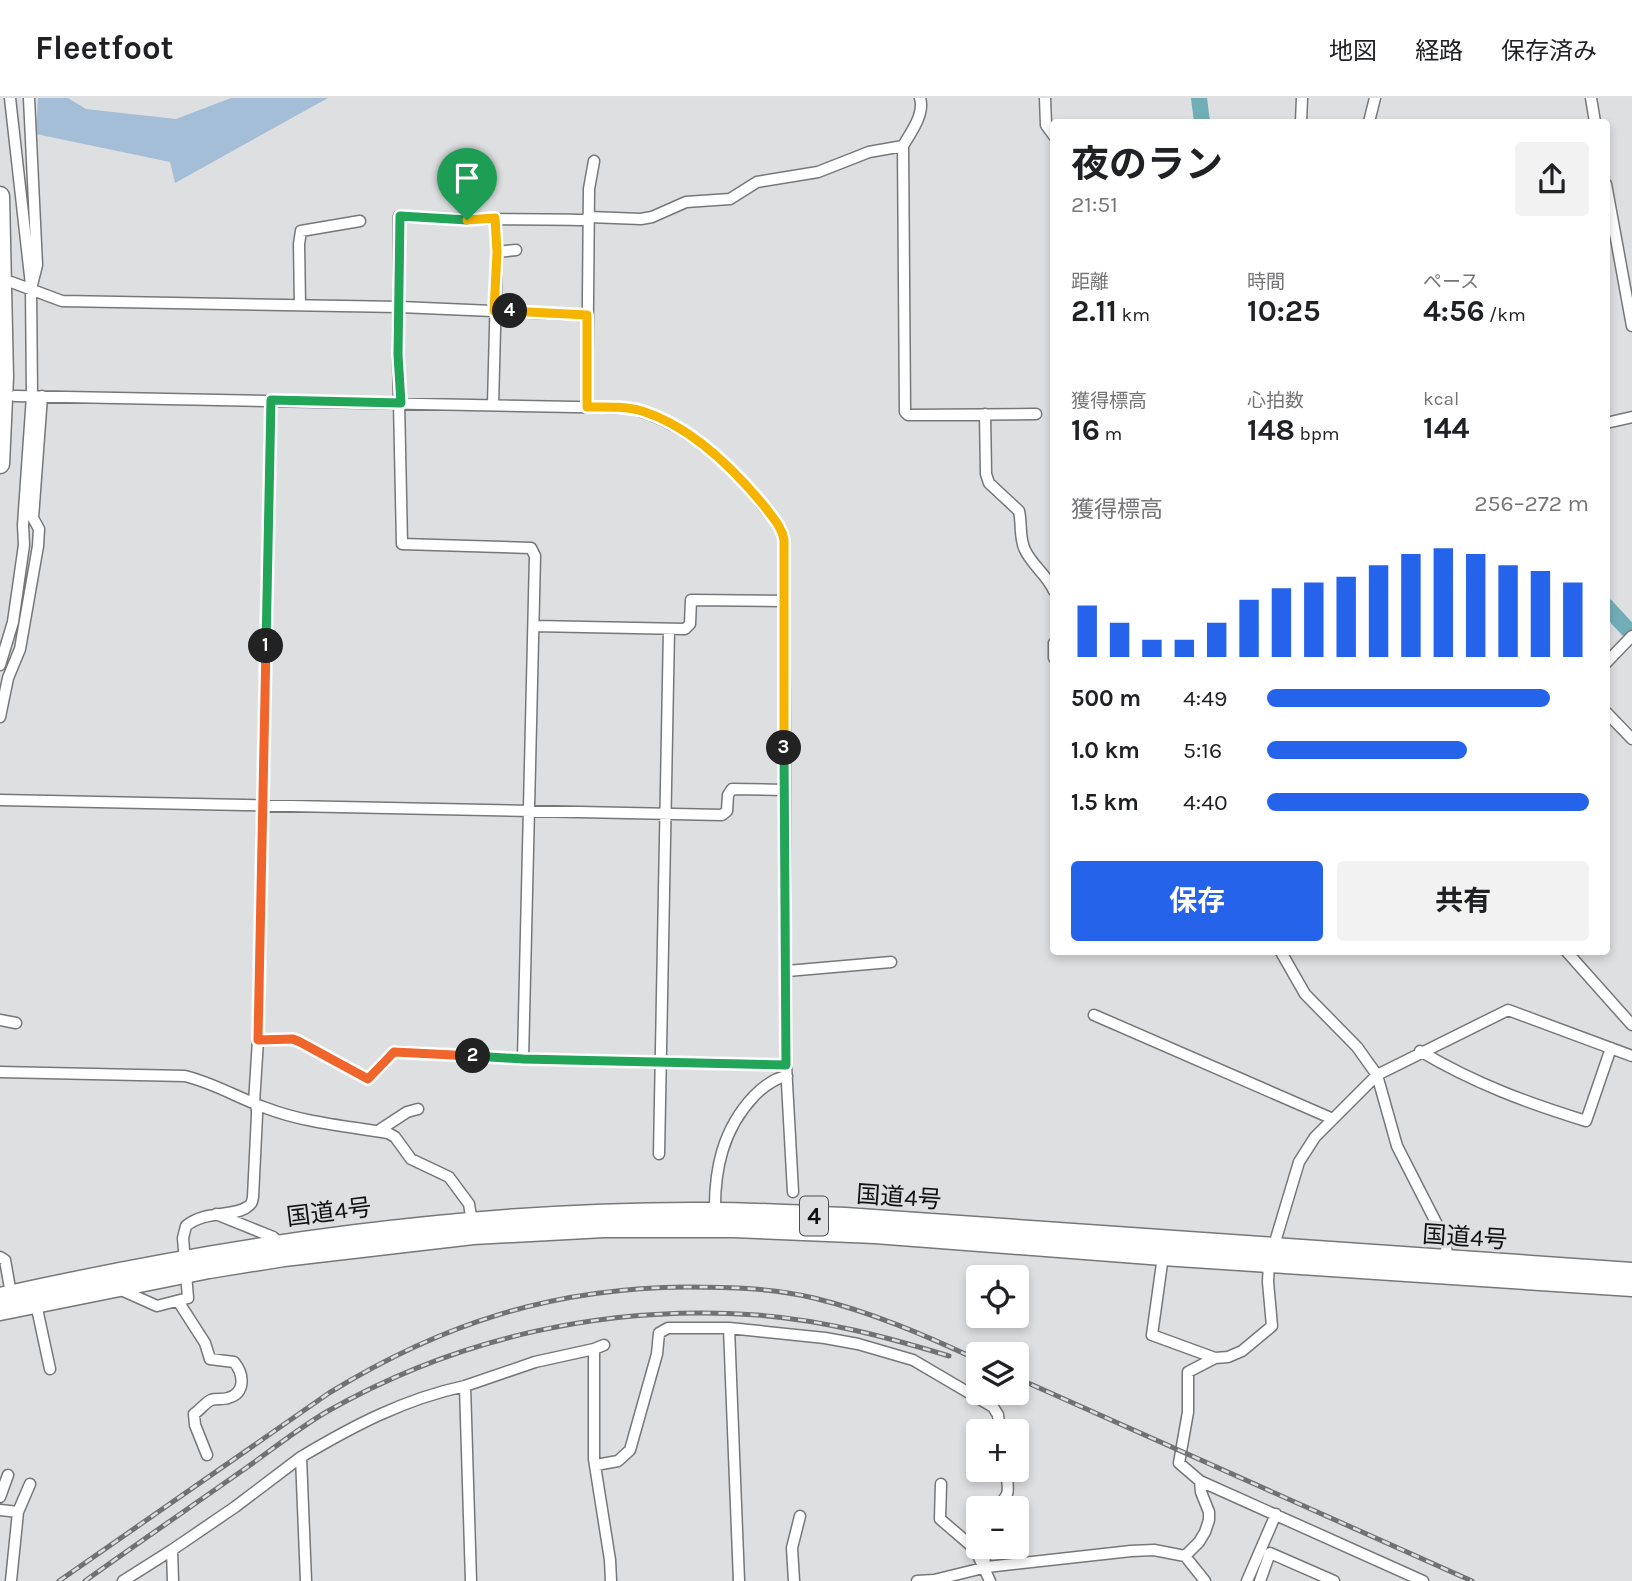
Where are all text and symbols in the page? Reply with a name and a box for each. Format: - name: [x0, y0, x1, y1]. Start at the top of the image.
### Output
- text: Fleetfoot: [35, 29, 174, 67]
- text: 地図: [1329, 37, 1377, 65]
- text: 経路: [1415, 37, 1463, 65]
- text: 保存済み: [1501, 37, 1597, 65]
- text: 夜のラン: [1071, 142, 1223, 187]
- button: share: [1515, 142, 1589, 216]
- pin: [437, 148, 497, 220]
- icon: arrive: [448, 159, 486, 197]
- text: 21:51: [1071, 191, 1118, 218]
- text: 距離: [1071, 271, 1109, 293]
- text: 時間: [1247, 271, 1285, 293]
- text: ペース: [1423, 271, 1479, 293]
- text: 2.11: [1071, 293, 1117, 329]
- text: 10:25: [1247, 293, 1320, 329]
- text: 4:56: [1423, 293, 1485, 329]
- pin: 4: [492, 294, 528, 328]
- text: 4: [504, 299, 515, 321]
- text: km: [1117, 304, 1150, 326]
- text: /km: [1485, 304, 1526, 326]
- text: kcal: [1423, 388, 1459, 410]
- text: 獲得標高: [1071, 390, 1147, 412]
- text: 心拍数: [1247, 390, 1304, 412]
- text: 144: [1423, 410, 1469, 446]
- text: 16: [1071, 412, 1100, 448]
- text: 148: [1247, 412, 1295, 448]
- text: m: [1100, 423, 1122, 445]
- text: bpm: [1295, 423, 1340, 445]
- text: 256–272 m: [1474, 490, 1589, 517]
- text: 獲得標高: [1071, 496, 1163, 523]
- pin: 1: [248, 628, 284, 664]
- text: 1: [262, 634, 269, 656]
- text: 500 m: [1071, 685, 1141, 712]
- text: 4:49: [1183, 685, 1227, 712]
- pin: 3: [766, 730, 802, 766]
- text: 3: [778, 736, 789, 758]
- text: 1.0 km: [1071, 737, 1140, 764]
- text: 5:16: [1183, 737, 1222, 764]
- text: 1.5 km: [1071, 789, 1139, 816]
- text: 4:40: [1183, 789, 1228, 816]
- button: 保存: [1071, 861, 1323, 941]
- button: 共有: [1337, 861, 1589, 941]
- pin: 2: [456, 1038, 490, 1074]
- text: 2: [467, 1044, 478, 1066]
- street label: 国道4号: [855, 1180, 943, 1214]
- street label: 国道4号: [285, 1193, 373, 1231]
- road number: 4: [800, 1196, 828, 1236]
- street label: 国道4号: [1421, 1220, 1509, 1254]
- map controls: [966, 1265, 1029, 1559]
- button: locate: [966, 1265, 1029, 1328]
- button: layers: [966, 1342, 1029, 1405]
- button: +: [966, 1419, 1029, 1482]
- button: −: [966, 1496, 1029, 1559]

